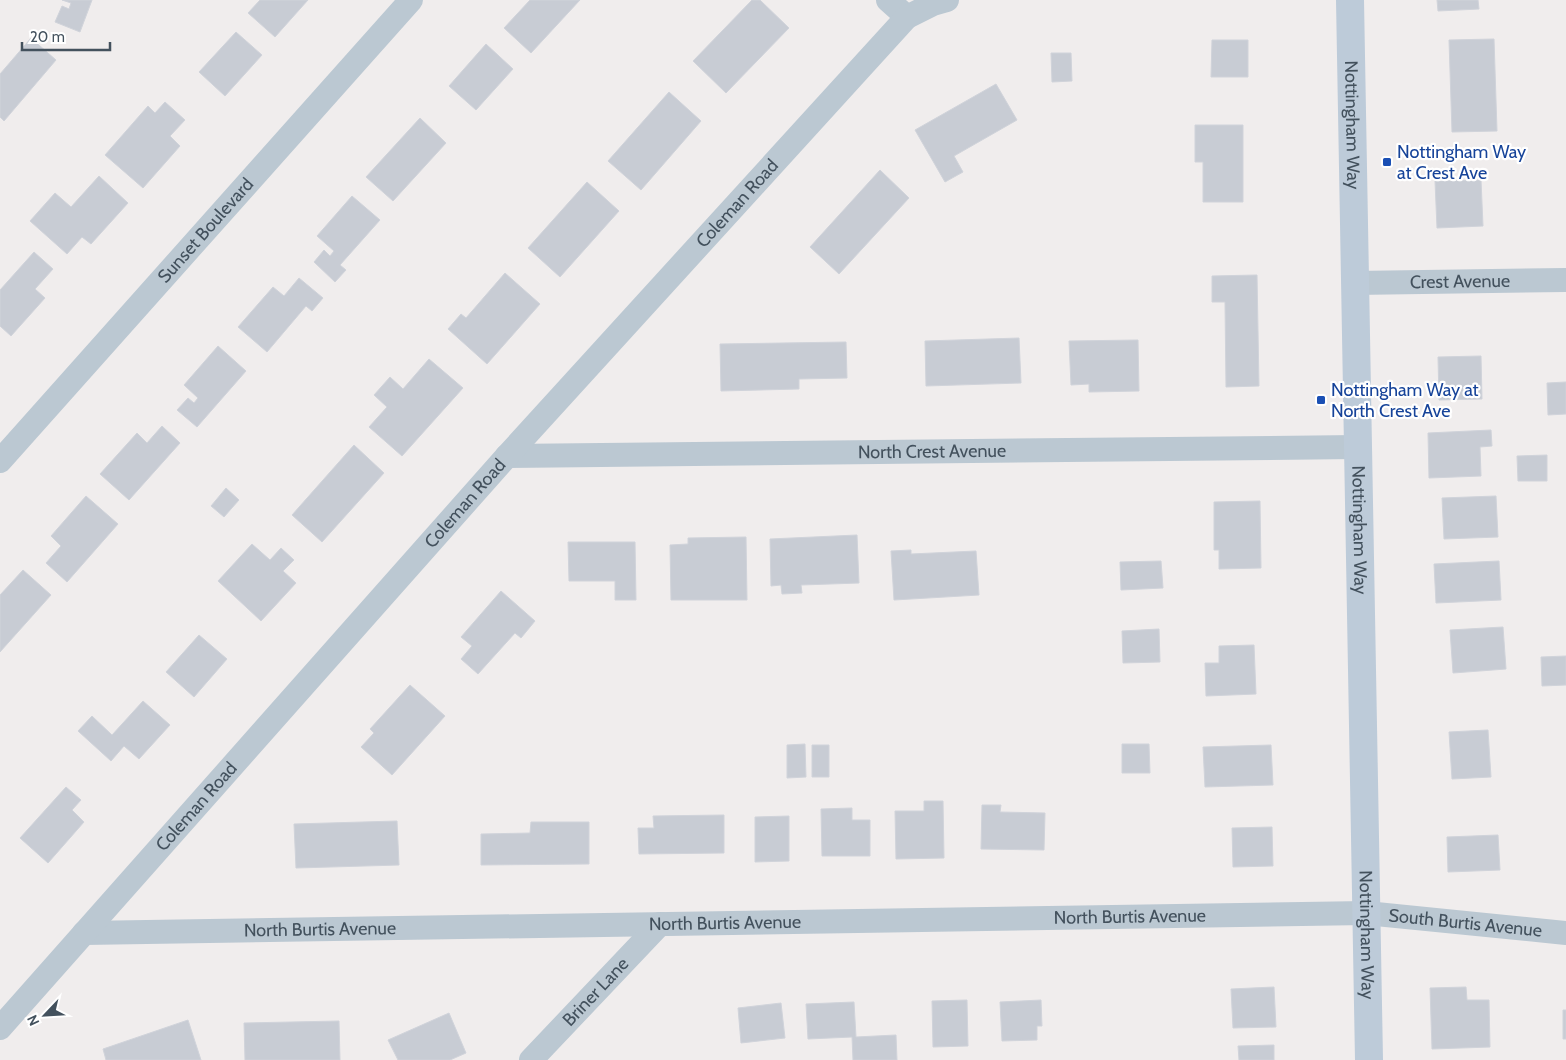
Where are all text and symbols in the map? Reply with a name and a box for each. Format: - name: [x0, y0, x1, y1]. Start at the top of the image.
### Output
- scale bar: [22, 20, 110, 52]
- text: 20 m: [30, 28, 65, 46]
- street label: Nottingham Way: [1340, 60, 1364, 190]
- place label: Nottingham Way at Crest Ave: [1397, 141, 1526, 184]
- street label: Coleman Road: [691, 155, 783, 252]
- marker: Nottingham Way at Crest Ave: [1381, 156, 1393, 168]
- street label: Sunset Boulevard: [153, 173, 258, 287]
- street label: Crest Avenue: [1410, 270, 1510, 293]
- place label: Nottingham Way at North Crest Ave: [1331, 379, 1479, 422]
- marker: Nottingham Way at North Crest Ave: [1315, 394, 1327, 406]
- street label: North Crest Avenue: [858, 440, 1006, 463]
- street label: Coleman Road: [420, 454, 510, 553]
- street label: Nottingham Way: [1347, 465, 1372, 595]
- street label: Coleman Road: [151, 757, 242, 856]
- street label: Nottingham Way: [1355, 870, 1379, 1000]
- street label: North Burtis Avenue: [1054, 904, 1206, 929]
- street label: South Burtis Avenue: [1388, 904, 1543, 942]
- street label: North Burtis Avenue: [649, 911, 801, 935]
- street label: North Burtis Avenue: [244, 917, 396, 942]
- street label: Briner Lane: [558, 953, 633, 1031]
- north arrow: [20, 990, 70, 1040]
- text: N: [23, 1012, 43, 1029]

